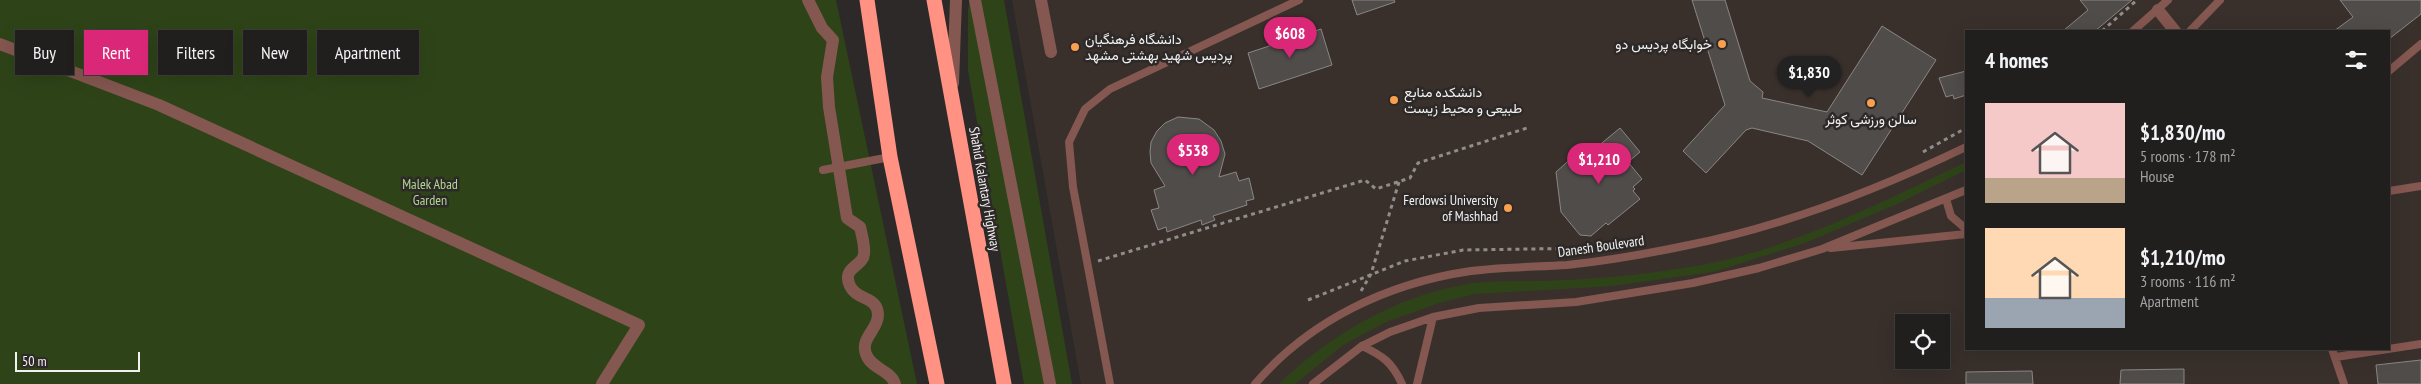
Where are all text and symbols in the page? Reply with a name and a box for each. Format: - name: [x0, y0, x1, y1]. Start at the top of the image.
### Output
- pin: $608: [1260, 17, 1320, 59]
- text: $608: [1275, 23, 1305, 43]
- chip: Buy: [15, 30, 74, 75]
- chip: Rent: [84, 30, 148, 75]
- chip: Filters: [158, 30, 233, 75]
- chip: New: [243, 30, 307, 75]
- chip: Apartment: [317, 30, 419, 75]
- place label: دانشگاه فرهنگیان پردیس شهید بهشتی مشهد: [1085, 30, 1233, 65]
- place label: خوابگاه پردیس دو: [1615, 35, 1712, 54]
- marker: خوابگاه پردیس دو: [1716, 38, 1728, 50]
- marker: دانشگاه فرهنگیان پردیس شهید بهشتی مشهد: [1069, 41, 1081, 53]
- icon: filters: [2342, 46, 2370, 74]
- text: 4 homes: [1985, 47, 2048, 74]
- pin: $1,830: [1768, 56, 1850, 98]
- text: $1,830: [1788, 62, 1830, 82]
- place label: دانشکده منابع طبیعی و محیط زیست: [1404, 83, 1522, 117]
- marker: دانشکده منابع طبیعی و محیط زیست: [1388, 94, 1400, 106]
- marker: سالن ورزشی کوثر: [1865, 97, 1877, 109]
- place label: سالن ورزشی کوثر: [1824, 110, 1917, 128]
- text: $1,830/mo: [2140, 119, 2225, 146]
- icon: home: [2025, 123, 2085, 183]
- street label: Shahid Kalantary Highway: [965, 125, 1005, 253]
- pin: $538: [1163, 134, 1223, 176]
- text: $538: [1178, 140, 1208, 160]
- pin: $1,210: [1558, 142, 1640, 185]
- text: 5 rooms · 178 m²: [2140, 146, 2236, 166]
- text: $1,210: [1578, 149, 1620, 169]
- text: House: [2140, 166, 2174, 186]
- park label: Malek Abad Garden: [402, 175, 458, 209]
- place label: Ferdowsi University of Mashhad: [1403, 191, 1499, 225]
- marker: Ferdowsi University of Mashhad: [1502, 202, 1514, 214]
- street label: Danesh Boulevard: [1557, 231, 1645, 261]
- text: $1,210/mo: [2140, 244, 2225, 271]
- icon: home: [2025, 248, 2085, 308]
- text: 3 rooms · 116 m²: [2140, 271, 2236, 291]
- text: Apartment: [2140, 291, 2199, 311]
- map controls: [1895, 314, 1950, 369]
- button: locate: [1895, 314, 1950, 369]
- scale bar: [15, 349, 140, 372]
- text: 50 m: [22, 352, 47, 370]

